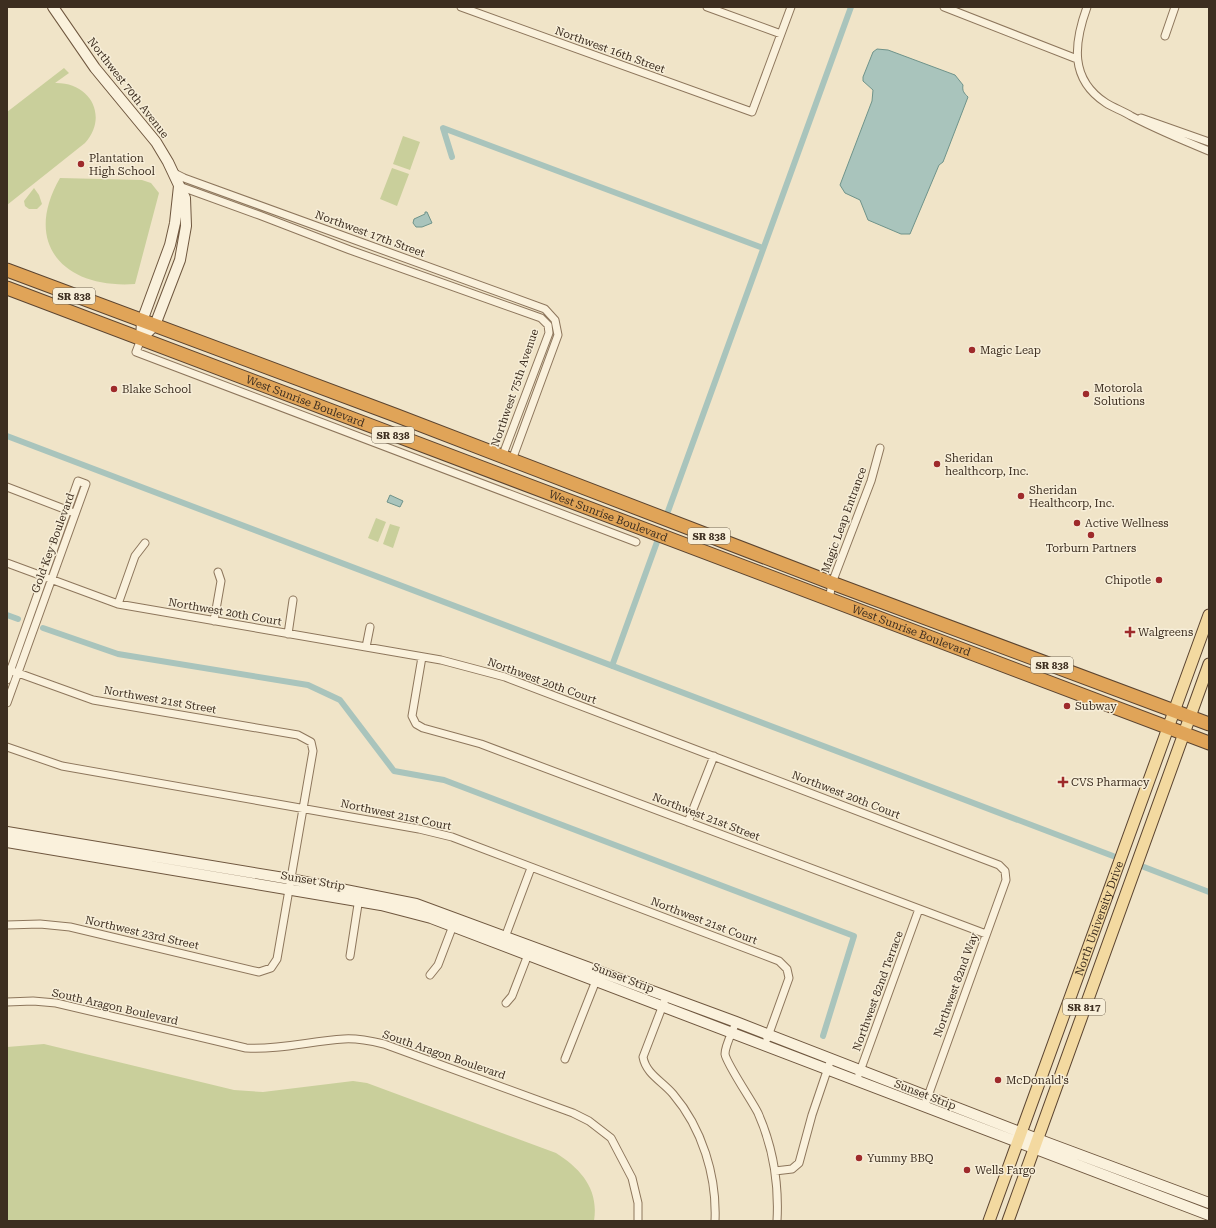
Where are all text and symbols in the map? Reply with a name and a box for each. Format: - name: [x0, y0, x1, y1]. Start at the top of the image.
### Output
- street label: Northwest 16th Street: [553, 24, 667, 76]
- street label: Northwest 70th Avenue: [85, 35, 171, 141]
- place label: Plantation High School: [89, 152, 156, 178]
- marker: Plantation High School: [76, 159, 86, 169]
- street label: Northwest 17th Street: [313, 208, 427, 260]
- road number: SR 838: [53, 288, 95, 304]
- street label: Northwest 75th Avenue: [489, 327, 541, 449]
- place label: Magic Leap: [980, 344, 1041, 357]
- marker: Magic Leap: [967, 345, 977, 355]
- street label: West Sunrise Boulevard: [244, 373, 367, 429]
- place label: Motorola Solutions: [1094, 382, 1145, 408]
- place label: Blake School: [122, 383, 192, 396]
- marker: Blake School: [109, 384, 119, 394]
- marker: Motorola Solutions: [1081, 389, 1091, 399]
- road number: SR 838: [372, 427, 414, 443]
- place label: Sheridan healthcorp, Inc.: [945, 452, 1029, 478]
- marker: Sheridan healthcorp, Inc.: [932, 459, 942, 469]
- street label: Magic Leap Entrance: [819, 465, 869, 575]
- place label: Sheridan Healthcorp, Inc.: [1029, 484, 1115, 510]
- street label: West Sunrise Boulevard: [547, 487, 670, 544]
- street label: Gold Key Boulevard: [29, 491, 77, 595]
- marker: Sheridan Healthcorp, Inc.: [1016, 491, 1026, 501]
- place label: Active Wellness: [1085, 517, 1168, 530]
- marker: Active Wellness: [1072, 518, 1082, 528]
- road number: SR 838: [688, 528, 730, 544]
- marker: Torburn Partners: [1086, 530, 1096, 540]
- place label: Torburn Partners: [1046, 542, 1136, 555]
- place label: Chipotle: [1105, 574, 1151, 587]
- marker: Chipotle: [1154, 575, 1164, 585]
- street label: Northwest 20th Court: [167, 596, 283, 628]
- street label: West Sunrise Boulevard: [850, 602, 973, 659]
- place label: Walgreens: [1138, 626, 1193, 639]
- marker: Walgreens: [1125, 627, 1135, 637]
- street label: Northwest 20th Court: [486, 655, 598, 707]
- road number: SR 838: [1031, 657, 1073, 673]
- street label: Northwest 21st Street: [103, 684, 217, 716]
- place label: Subway: [1075, 700, 1117, 713]
- marker: Subway: [1062, 701, 1072, 711]
- street label: Northwest 20th Court: [790, 768, 902, 822]
- place label: CVS Pharmacy: [1071, 776, 1150, 789]
- marker: CVS Pharmacy: [1058, 777, 1068, 787]
- street label: Northwest 21st Street: [650, 790, 762, 844]
- street label: Northwest 21st Court: [339, 797, 453, 833]
- street label: North University Drive: [1072, 859, 1126, 978]
- street label: Sunset Strip: [280, 869, 346, 893]
- street label: Northwest 21st Court: [649, 895, 759, 947]
- street label: Northwest 23rd Street: [84, 914, 200, 952]
- street label: Northwest 82nd Terrace: [850, 929, 906, 1053]
- street label: Northwest 82nd Way: [931, 930, 981, 1039]
- street label: Sunset Strip: [590, 960, 656, 996]
- street label: South Aragon Boulevard: [51, 986, 179, 1028]
- road number: SR 817: [1063, 999, 1105, 1015]
- street label: South Aragon Boulevard: [381, 1028, 507, 1082]
- place label: McDonald's: [1006, 1074, 1069, 1087]
- marker: McDonald's: [993, 1075, 1003, 1085]
- street label: Sunset Strip: [892, 1077, 958, 1113]
- place label: Yummy BBQ: [867, 1152, 934, 1165]
- marker: Yummy BBQ: [854, 1153, 864, 1163]
- place label: Wells Fargo: [975, 1164, 1036, 1177]
- marker: Wells Fargo: [962, 1165, 972, 1175]

